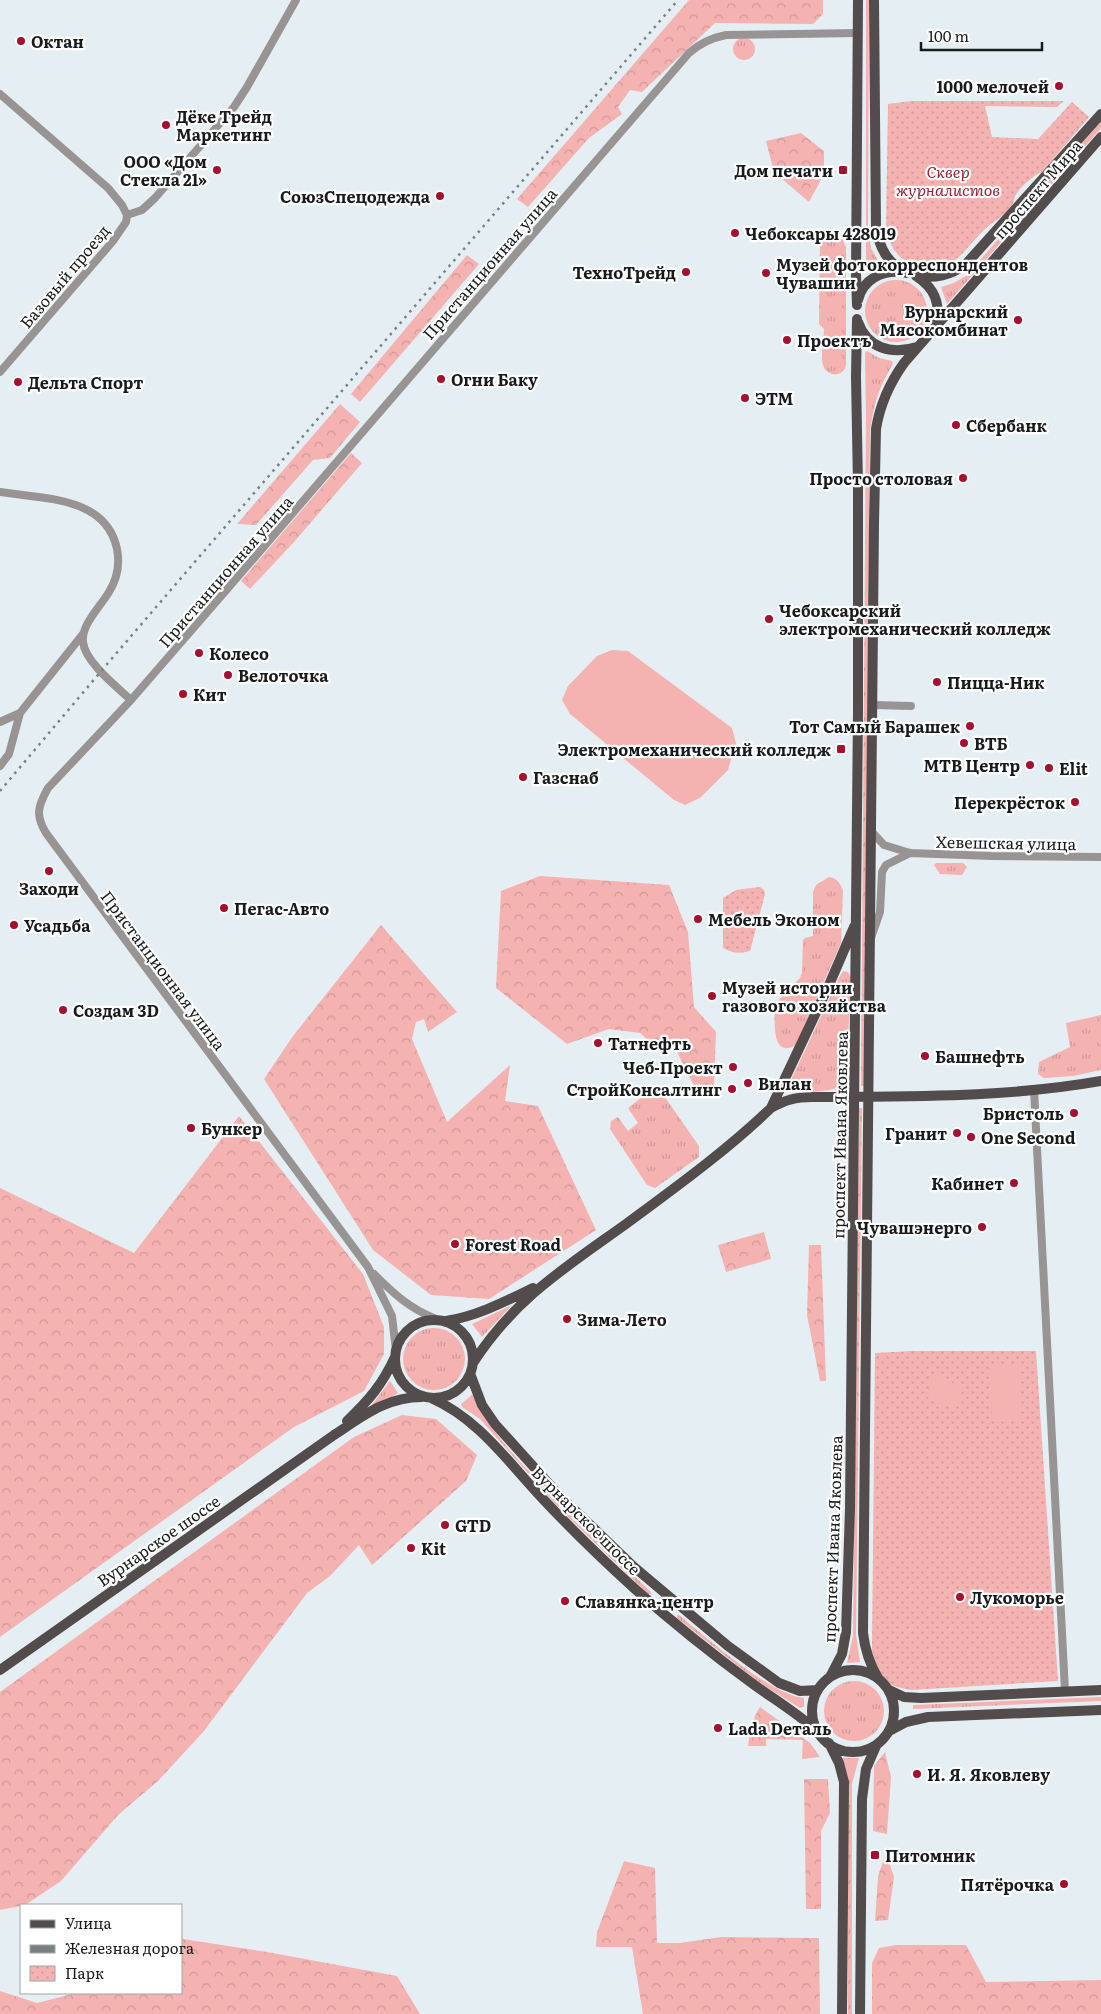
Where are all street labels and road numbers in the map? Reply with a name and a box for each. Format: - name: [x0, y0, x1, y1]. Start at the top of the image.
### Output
- street label: проспект Мира: [987, 134, 1087, 244]
- street label: Пристанционная улица: [416, 181, 562, 344]
- street label: Базовый проезд: [13, 219, 115, 333]
- street label: Пристанционная улица: [152, 489, 298, 652]
- street label: Хевешская улица: [936, 829, 1077, 855]
- street label: Пристанционная улица: [96, 885, 232, 1055]
- street label: проспект Ивана Яковлева: [825, 1031, 853, 1239]
- street label: проспект Ивана Яковлева: [816, 1434, 848, 1643]
- street label: Вурнарское шоссе: [527, 1460, 647, 1580]
- street label: Вурнарское шоссе: [92, 1488, 224, 1592]

